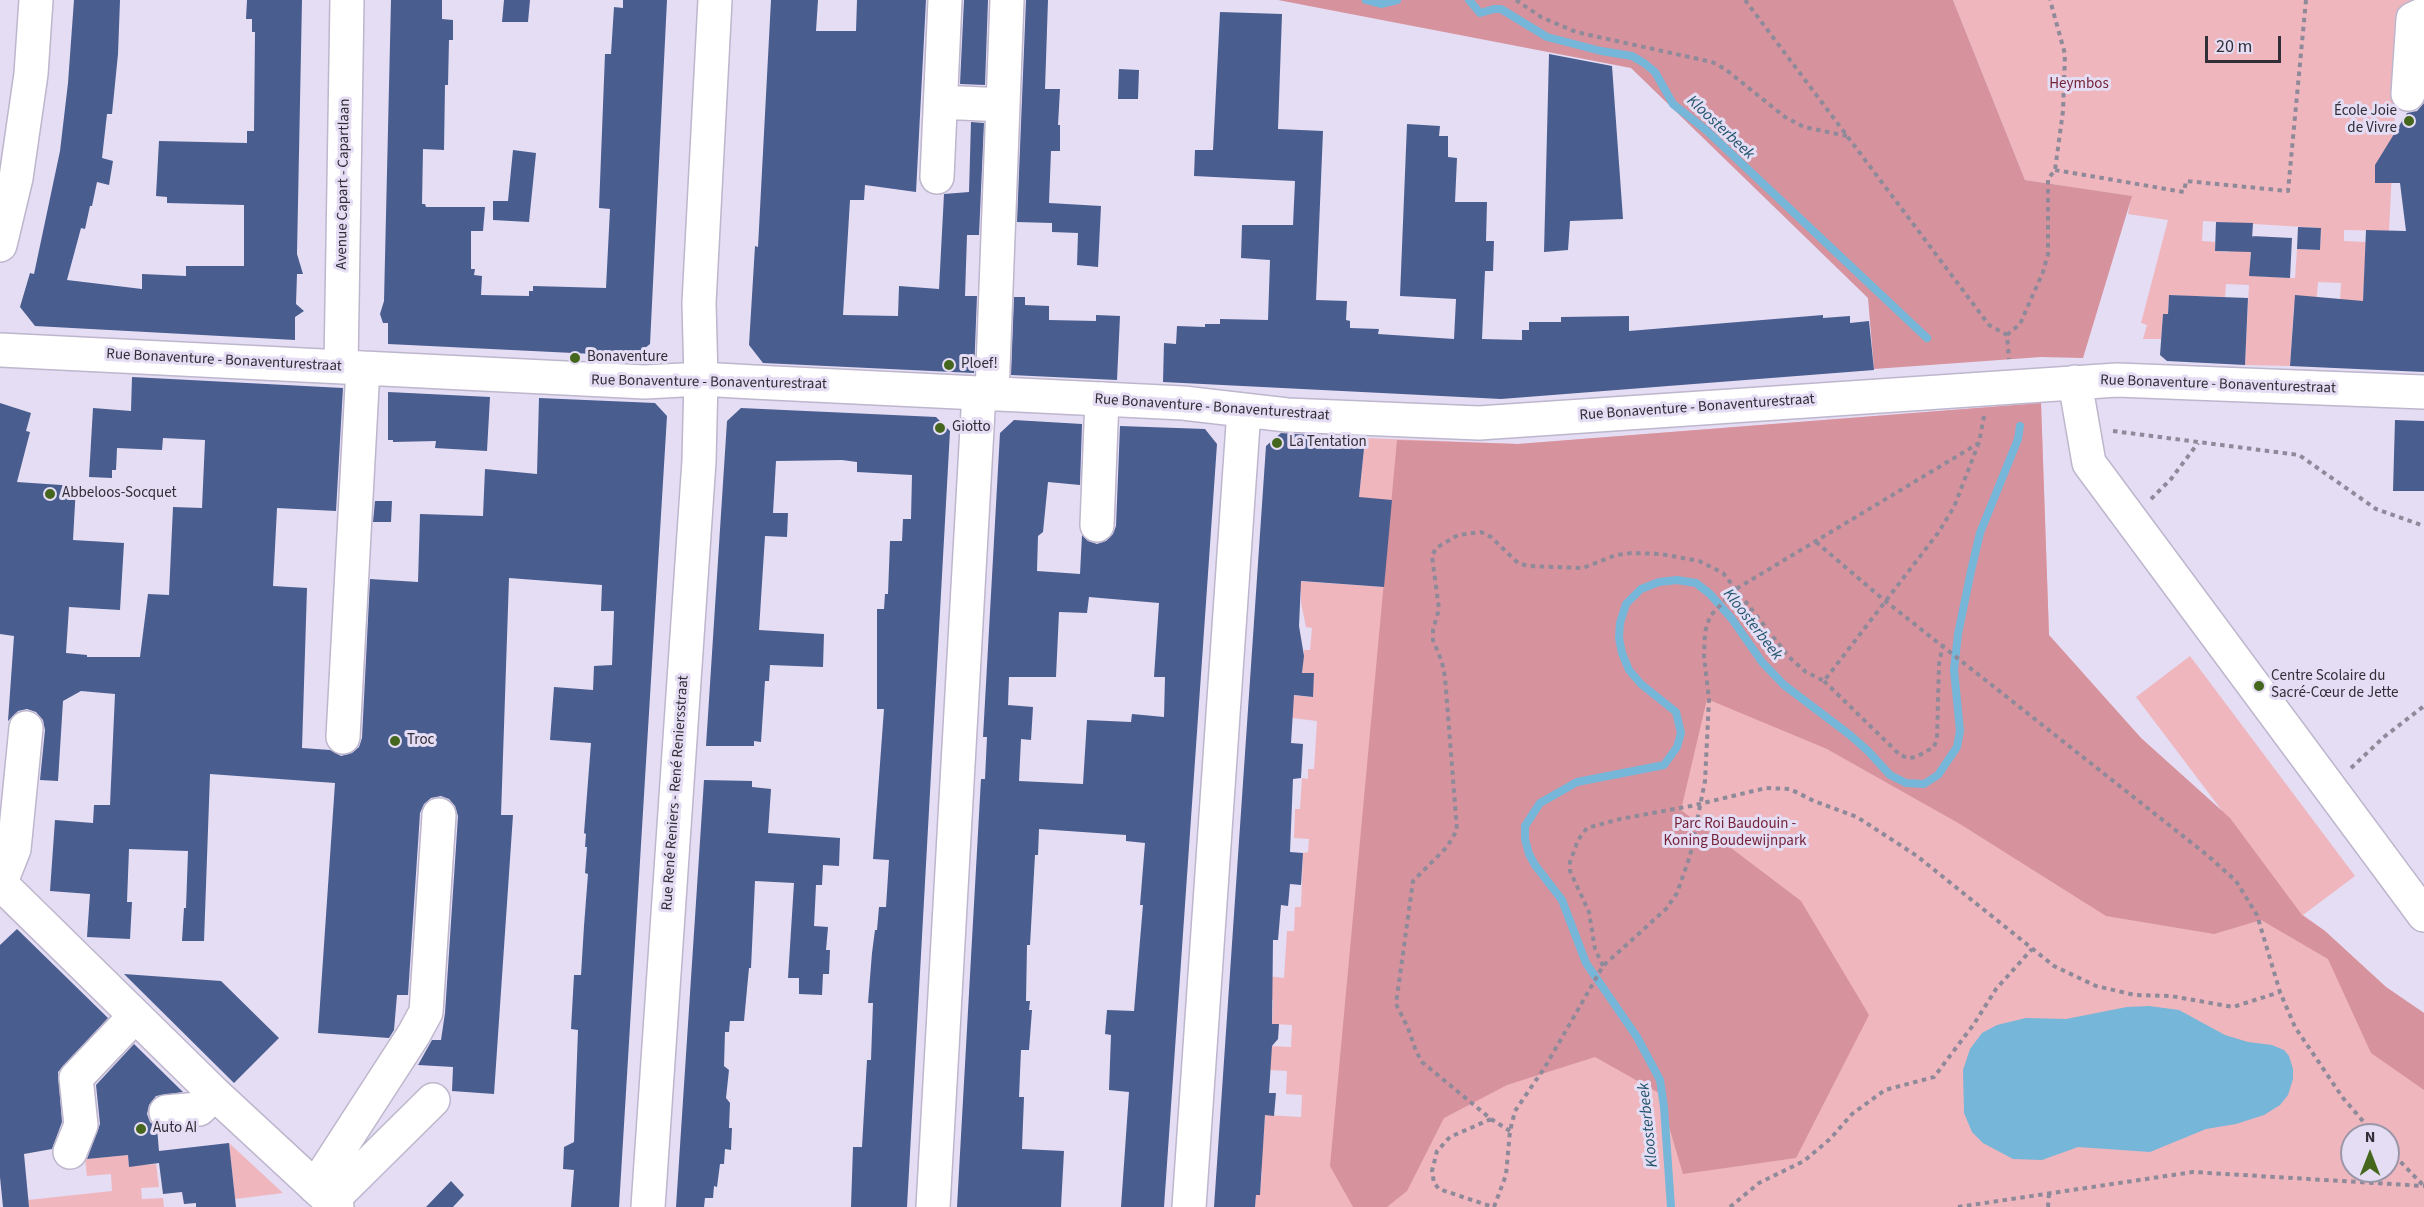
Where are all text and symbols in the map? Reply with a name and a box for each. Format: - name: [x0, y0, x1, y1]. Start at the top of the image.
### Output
- scale bar: [2208, 24, 2284, 62]
- text: 20 m: [2216, 34, 2252, 59]
- park label: Heymbos: [2049, 76, 2109, 94]
- water label: Kloosterbeek: [1682, 92, 1758, 164]
- street label: Avenue Capart - Capartlaan: [334, 98, 354, 270]
- place label: École Joie de Vivre: [2334, 103, 2397, 138]
- marker: École Joie de Vivre: [2402, 114, 2416, 128]
- street label: Rue Bonaventure - Bonaventurestraat: [106, 346, 342, 376]
- place label: Bonaventure: [587, 349, 668, 367]
- marker: Bonaventure: [568, 351, 582, 365]
- place label: Ploef!: [961, 356, 998, 374]
- marker: Ploef!: [942, 358, 956, 372]
- street label: Rue Bonaventure - Bonaventurestraat: [591, 372, 827, 394]
- street label: Rue Bonaventure - Bonaventurestraat: [2100, 372, 2336, 398]
- street label: Rue Bonaventure - Bonaventurestraat: [1094, 391, 1330, 425]
- street label: Rue Bonaventure - Bonaventurestraat: [1579, 391, 1815, 425]
- place label: Giotto: [952, 419, 991, 437]
- marker: Giotto: [933, 421, 947, 435]
- place label: La Tentation: [1289, 434, 1367, 452]
- marker: La Tentation: [1270, 436, 1284, 450]
- place label: Abbeloos-Socquet: [62, 485, 177, 503]
- marker: Abbeloos-Socquet: [43, 487, 57, 501]
- water label: Kloosterbeek: [1718, 585, 1786, 665]
- place label: Centre Scolaire du Sacré-Cœur de Jette: [2271, 668, 2399, 703]
- street label: Rue René Reniers - René Reniersstraat: [659, 675, 693, 911]
- marker: Centre Scolaire du Sacré-Cœur de Jette: [2252, 679, 2266, 693]
- place label: Troc: [407, 732, 434, 750]
- marker: Troc: [388, 734, 402, 748]
- park label: Parc Roi Baudouin - Koning Boudewijnpark: [1663, 816, 1807, 851]
- water label: Kloosterbeek: [1635, 1082, 1663, 1168]
- place label: Auto AI: [153, 1120, 197, 1138]
- marker: Auto AI: [134, 1122, 148, 1136]
- north arrow: [2340, 1123, 2400, 1183]
- text: N: [2365, 1126, 2375, 1148]

